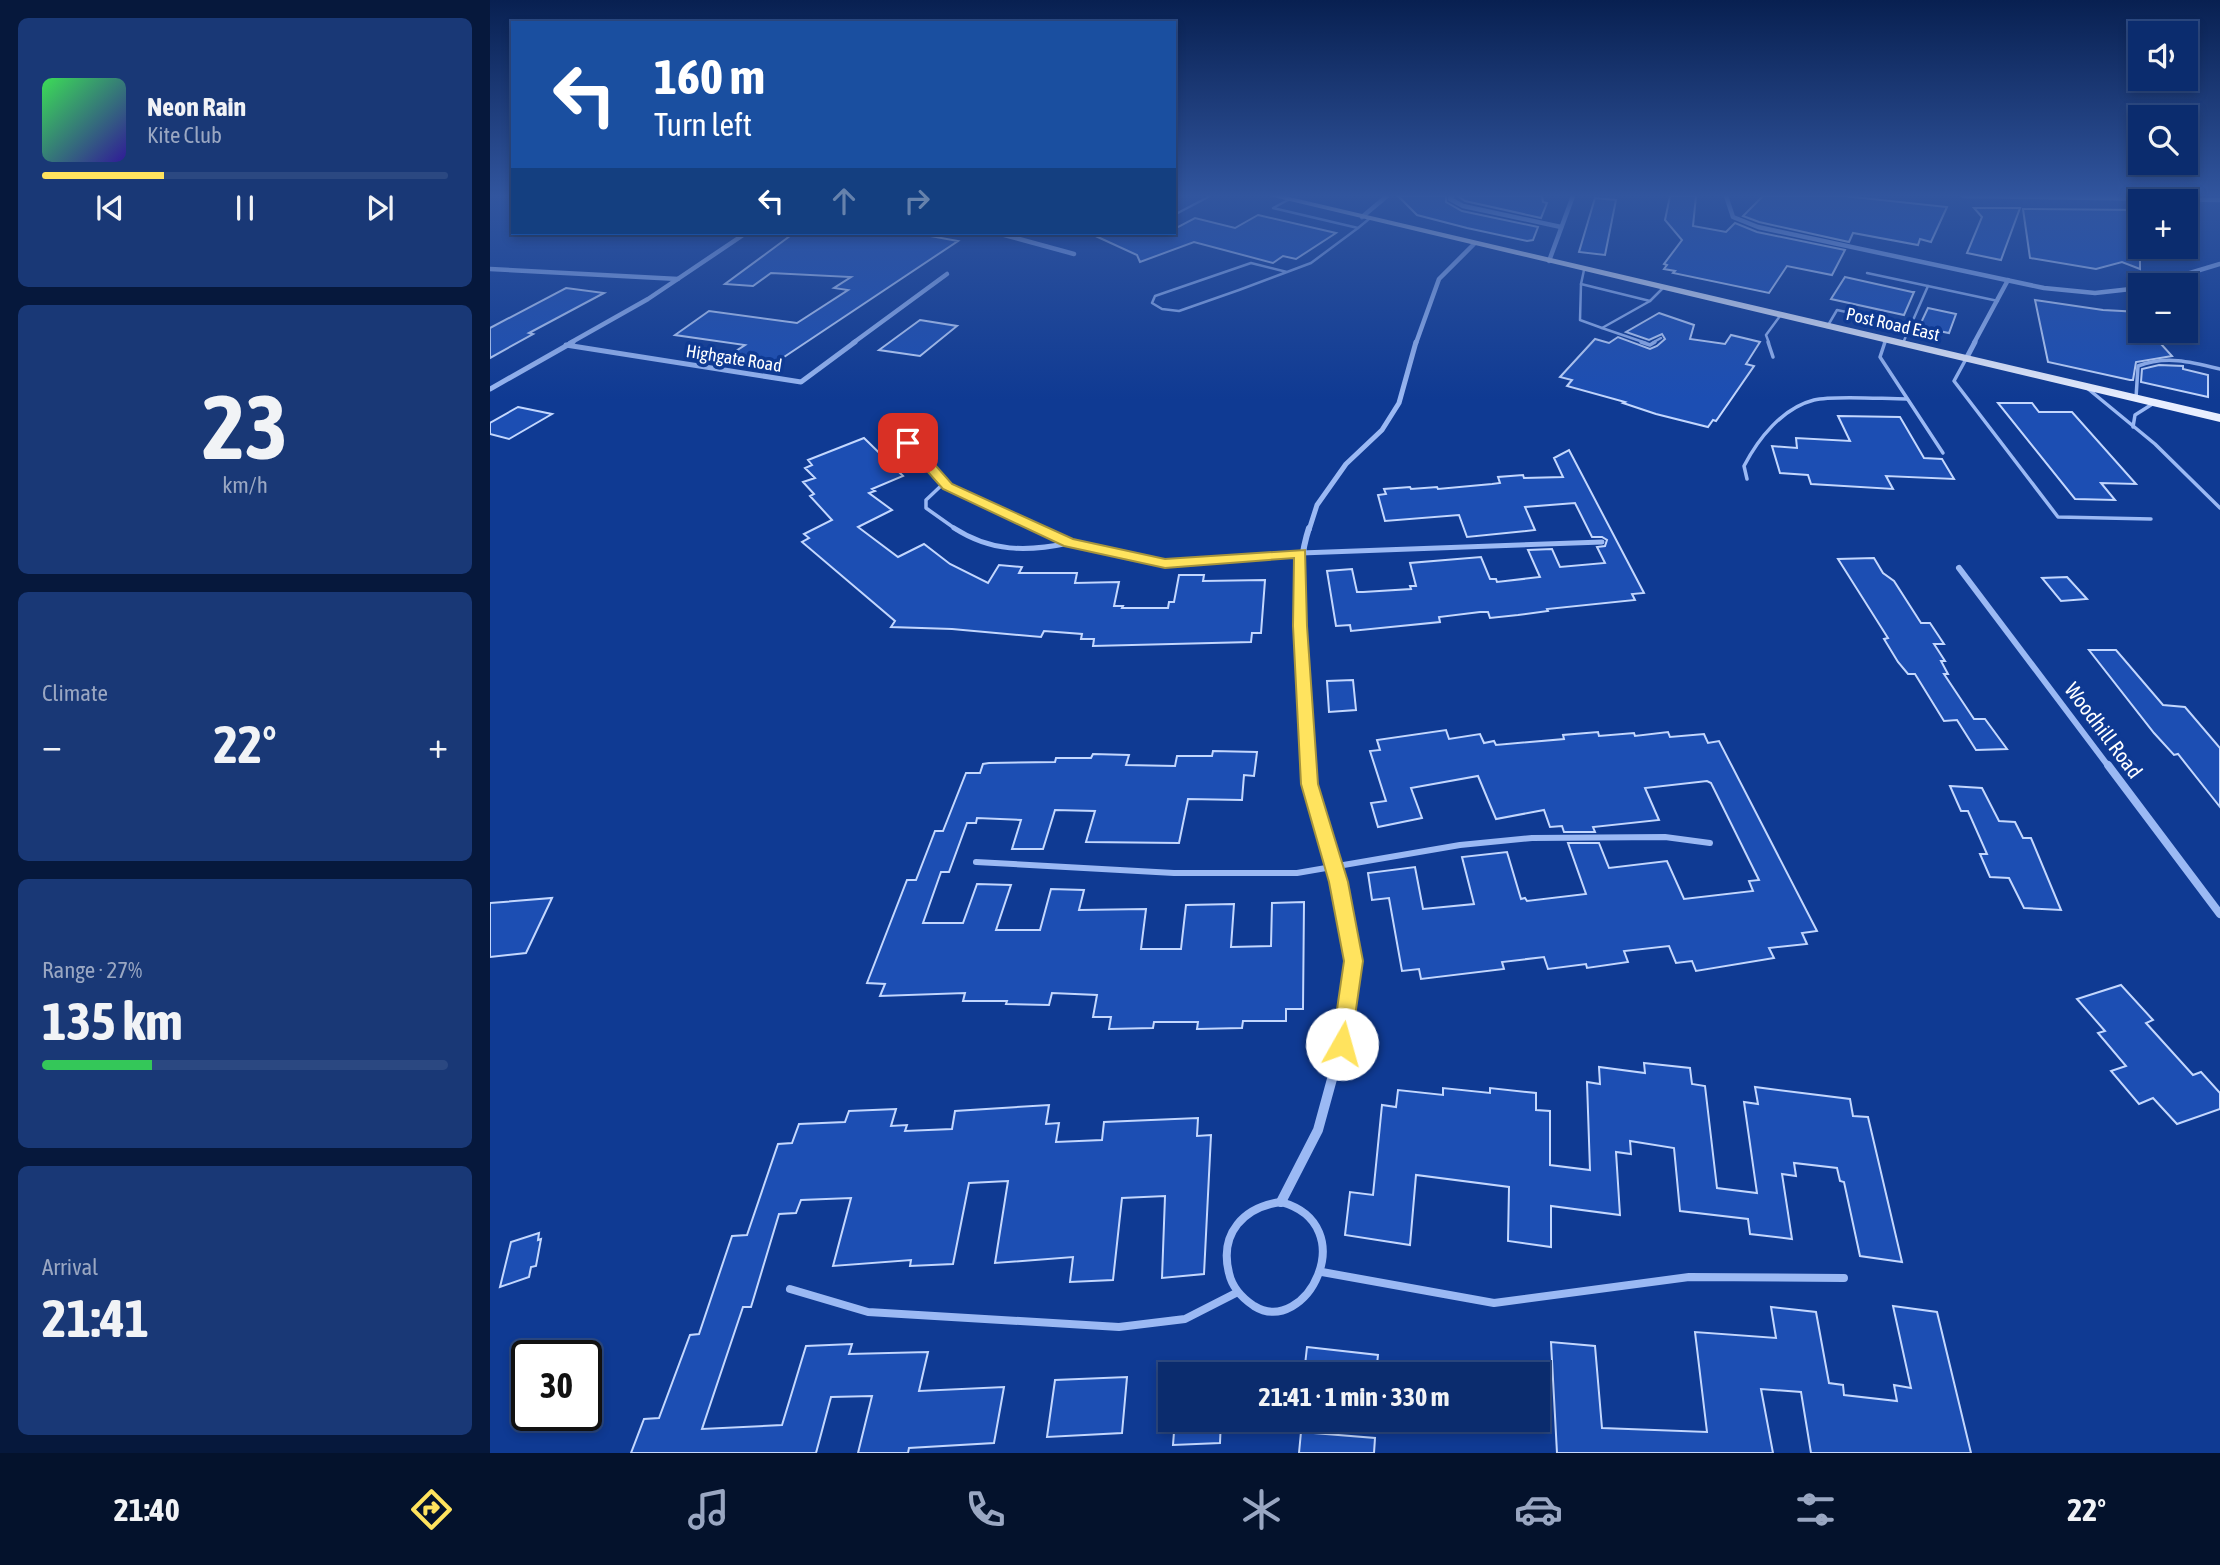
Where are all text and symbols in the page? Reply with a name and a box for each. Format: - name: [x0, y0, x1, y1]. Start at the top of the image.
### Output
- map controls: [2128, 21, 2198, 343]
- button: sound: [2128, 21, 2198, 91]
- text: 160 m: [654, 48, 765, 104]
- icon: left: [539, 49, 630, 140]
- text: Neon Rain: [147, 92, 246, 122]
- button: search: [2128, 105, 2198, 175]
- text: Turn left: [654, 106, 752, 143]
- text: Kite Club: [147, 122, 222, 148]
- icon: left: [752, 182, 790, 220]
- icon: ahead: [825, 182, 863, 220]
- icon: right: [898, 182, 936, 220]
- icon: previous: [91, 189, 129, 227]
- icon: pause: [226, 189, 264, 227]
- icon: next: [361, 189, 399, 227]
- button: +: [2128, 189, 2198, 259]
- button: −: [2128, 273, 2198, 343]
- street label: Post Road East: [1844, 303, 1942, 345]
- street label: Highgate Road: [685, 340, 783, 376]
- text: 23: [202, 374, 288, 478]
- pin: [878, 413, 938, 473]
- icon: arrive: [889, 424, 927, 462]
- text: km/h: [222, 472, 268, 498]
- street label: Woodhill Road: [2060, 677, 2148, 783]
- text: Climate: [42, 680, 108, 706]
- text: 22°: [213, 714, 277, 774]
- text: −: [42, 723, 62, 766]
- text: +: [428, 723, 448, 766]
- text: Range · 27%: [42, 957, 142, 983]
- text: 135 km: [42, 991, 183, 1051]
- position arrow: [1305, 1007, 1379, 1081]
- text: Arrival: [42, 1254, 98, 1280]
- text: 21:41: [42, 1288, 149, 1348]
- speed limit sign: 30: [511, 1340, 602, 1431]
- text: 21:41 · 1 min · 330 m: [1259, 1382, 1449, 1412]
- icon: directions: [407, 1485, 456, 1534]
- icon: music: [684, 1485, 733, 1534]
- icon: phone: [961, 1485, 1010, 1534]
- icon: climate: [1237, 1485, 1286, 1534]
- icon: car: [1514, 1485, 1563, 1534]
- icon: filters: [1791, 1485, 1840, 1534]
- text: 21:40: [114, 1491, 180, 1528]
- text: 22°: [2067, 1491, 2106, 1528]

